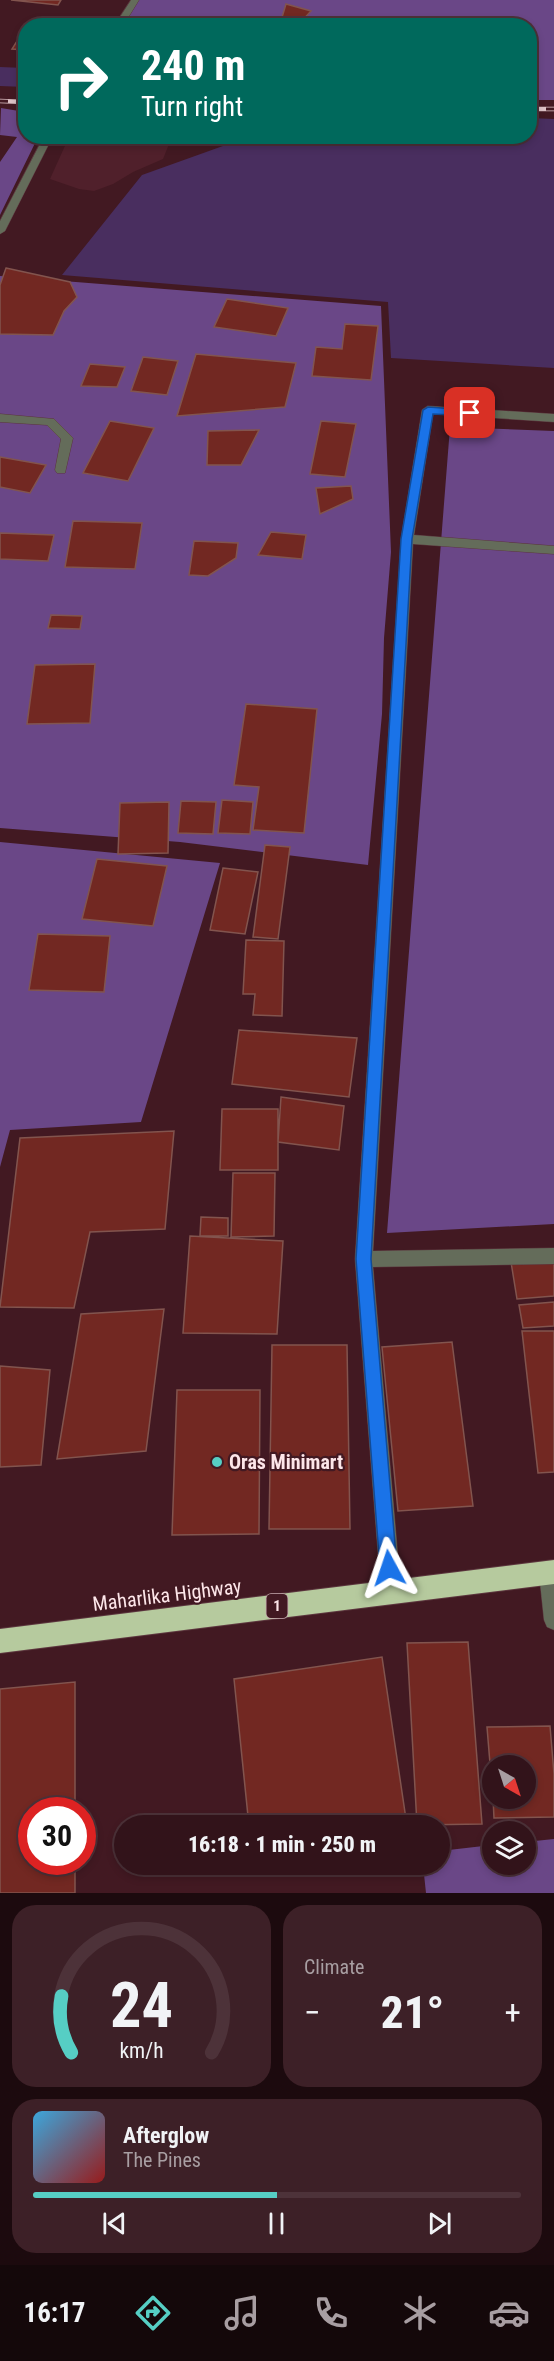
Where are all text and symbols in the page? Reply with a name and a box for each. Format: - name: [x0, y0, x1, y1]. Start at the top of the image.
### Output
- text: 240 m: [141, 41, 246, 90]
- icon: right: [42, 42, 120, 120]
- text: Turn right: [141, 91, 243, 123]
- pin: [444, 387, 495, 438]
- icon: arrive: [453, 396, 486, 429]
- place label: Oras Minimart: [229, 1450, 343, 1474]
- marker: Oras Minimart: [210, 1455, 224, 1469]
- position arrow: [357, 1536, 421, 1600]
- street label: Maharlika Highway: [91, 1574, 243, 1616]
- road number: 1: [266, 1594, 288, 1618]
- north arrow: [482, 1755, 536, 1809]
- map controls: [482, 1755, 536, 1875]
- speed limit sign: 30: [18, 1797, 96, 1875]
- button: layers: [482, 1821, 536, 1875]
- text: 16:18 · 1 min · 250 m: [188, 1832, 376, 1857]
- text: Climate: [304, 1955, 364, 1979]
- text: 24: [110, 1969, 173, 2042]
- text: 21°: [381, 1986, 444, 2039]
- text: −: [304, 1993, 321, 2032]
- text: +: [505, 1993, 521, 2032]
- text: km/h: [119, 2038, 164, 2063]
- text: Afterglow: [123, 2123, 209, 2148]
- text: The Pines: [123, 2148, 201, 2172]
- icon: previous: [98, 2207, 131, 2240]
- icon: pause: [260, 2207, 293, 2240]
- icon: next: [423, 2207, 456, 2240]
- icon: directions: [132, 2292, 174, 2334]
- icon: music: [221, 2292, 263, 2334]
- icon: phone: [310, 2292, 352, 2334]
- icon: climate: [399, 2292, 441, 2334]
- icon: car: [488, 2292, 530, 2334]
- text: 16:17: [24, 2297, 85, 2329]

